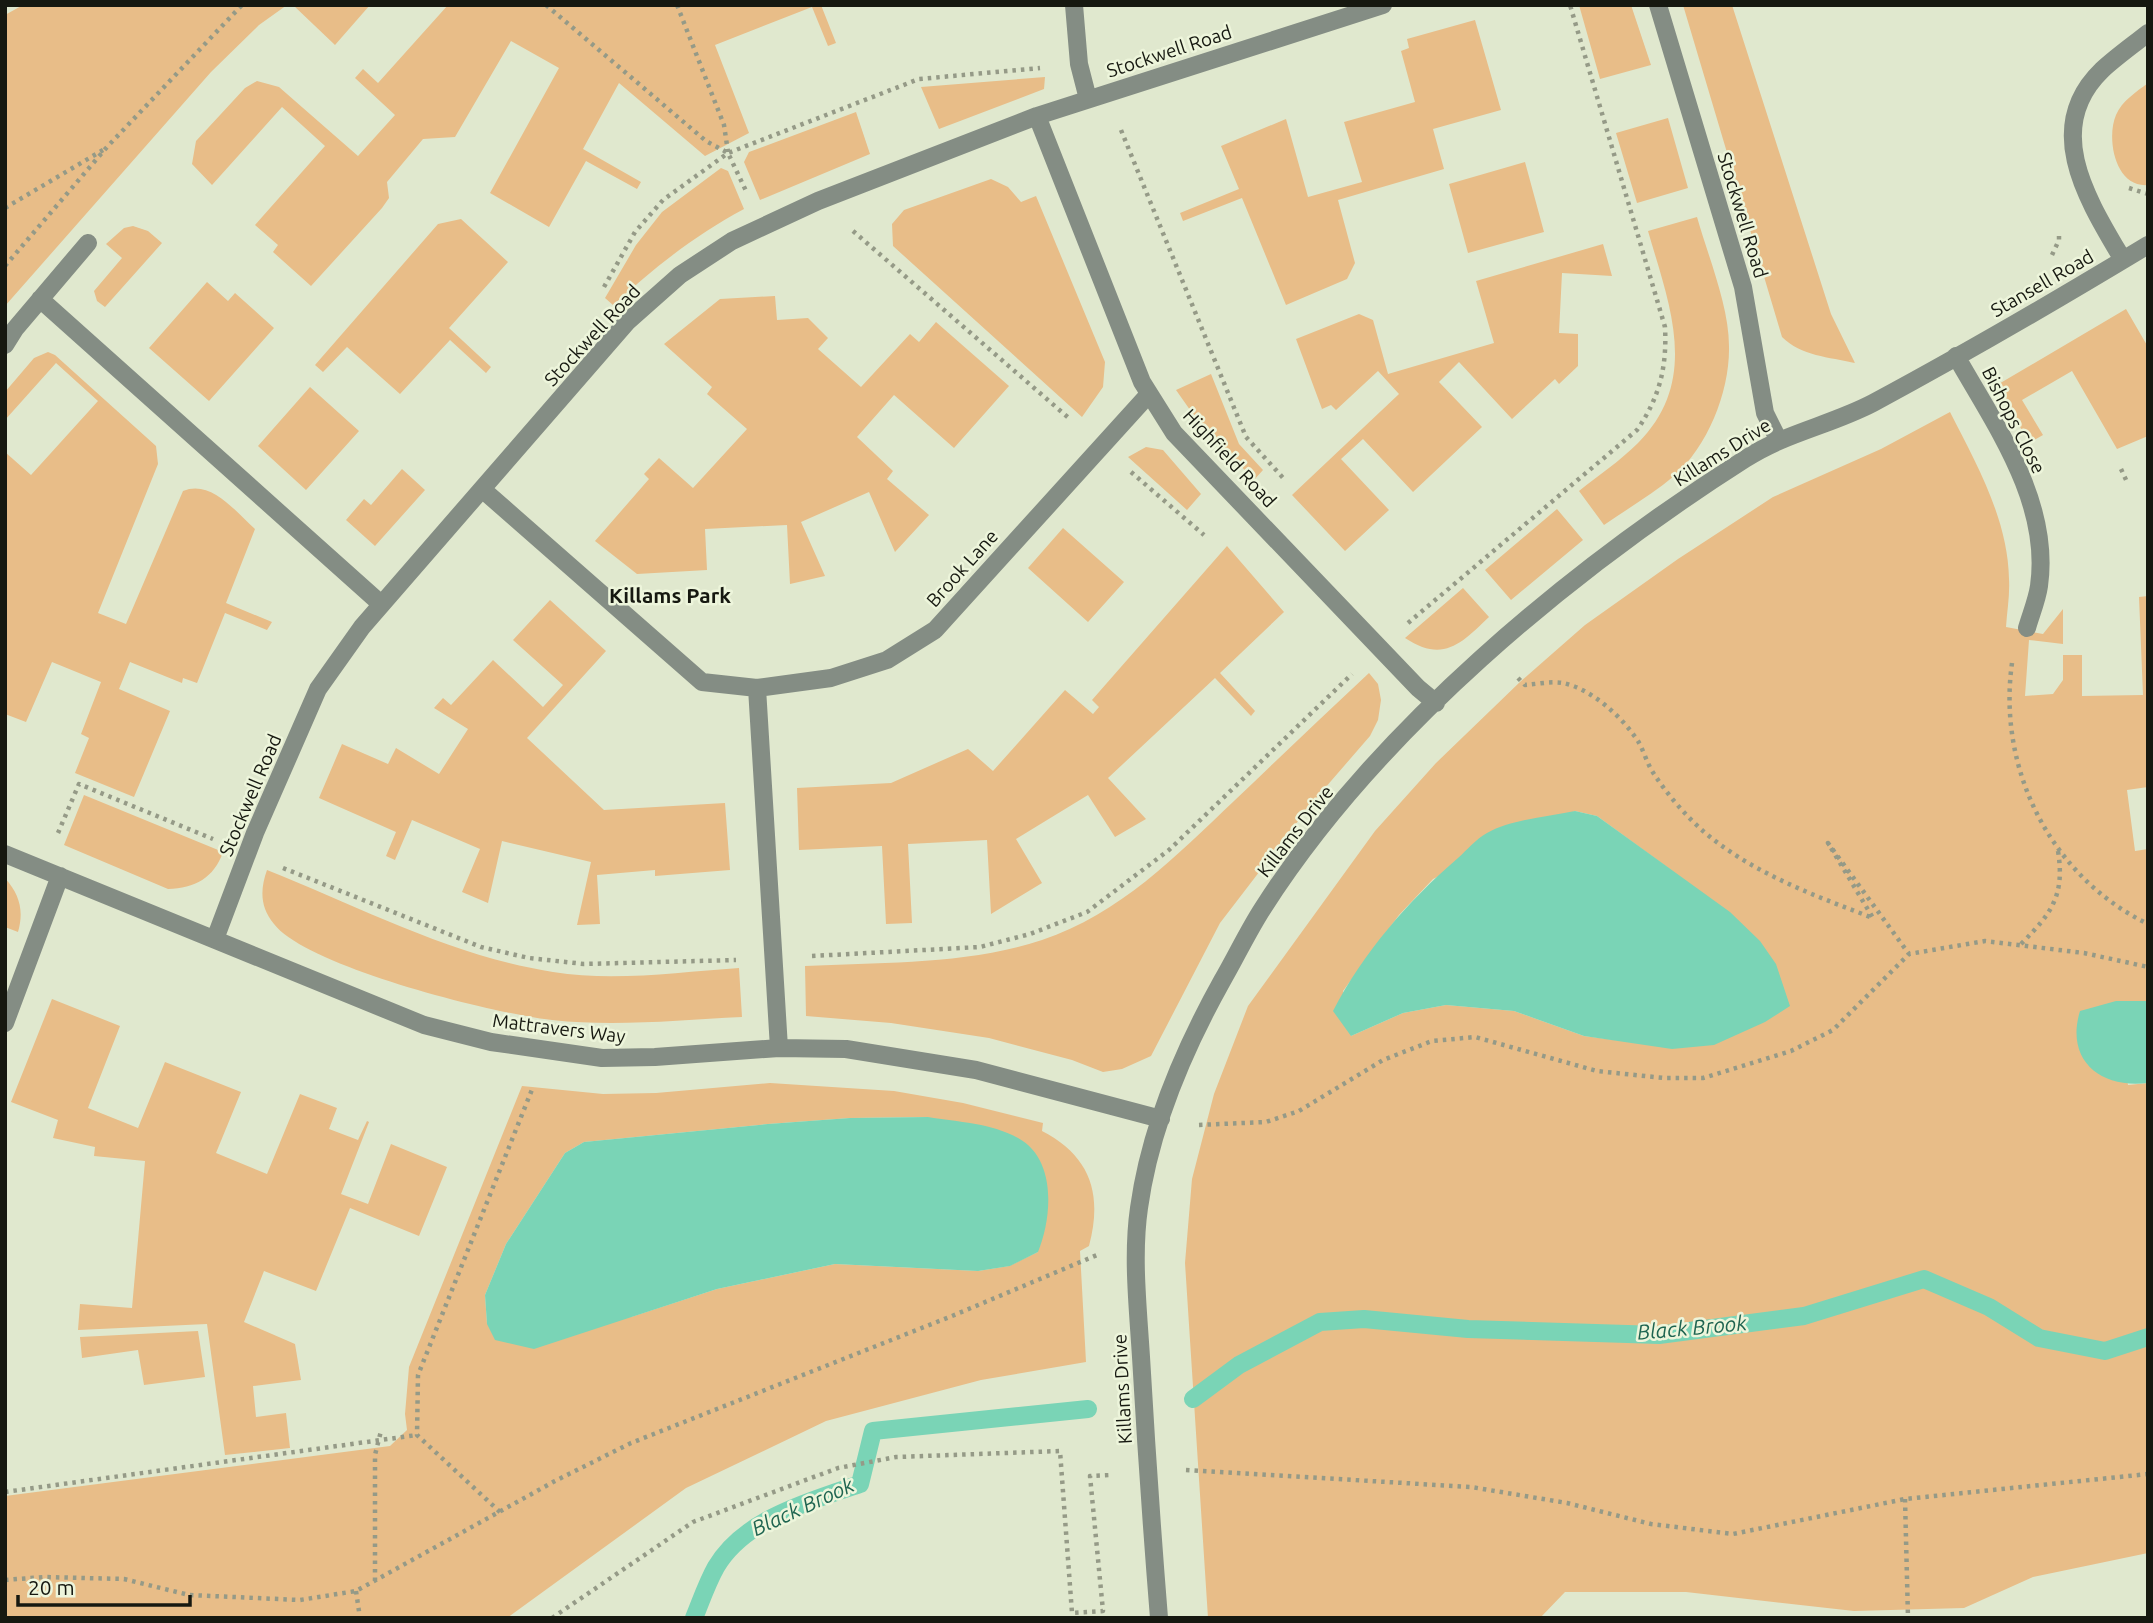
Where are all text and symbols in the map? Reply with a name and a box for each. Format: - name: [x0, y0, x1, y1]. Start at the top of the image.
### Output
- street label: Stockwell Road: [1104, 20, 1234, 82]
- street label: Stockwell Road: [1713, 149, 1773, 281]
- street label: Stansell Road: [1987, 245, 2097, 321]
- street label: Stockwell Road: [540, 280, 644, 390]
- street label: Bishops Close: [1978, 363, 2050, 477]
- street label: Highfield Road: [1179, 404, 1281, 512]
- street label: Killams Drive: [1669, 413, 1775, 491]
- street label: Brook Lane: [922, 525, 1002, 611]
- district label: Killams Park: [609, 583, 731, 607]
- street label: Stockwell Road: [214, 731, 286, 859]
- street label: Killams Drive: [1252, 781, 1338, 881]
- street label: Mattravers Way: [491, 1009, 627, 1047]
- water label: Black Brook: [1636, 1310, 1748, 1344]
- street label: Killams Drive: [1108, 1333, 1136, 1445]
- water label: Black Brook: [748, 1472, 858, 1540]
- scale bar: [18, 1564, 189, 1608]
- text: 20 m: [28, 1575, 75, 1599]

